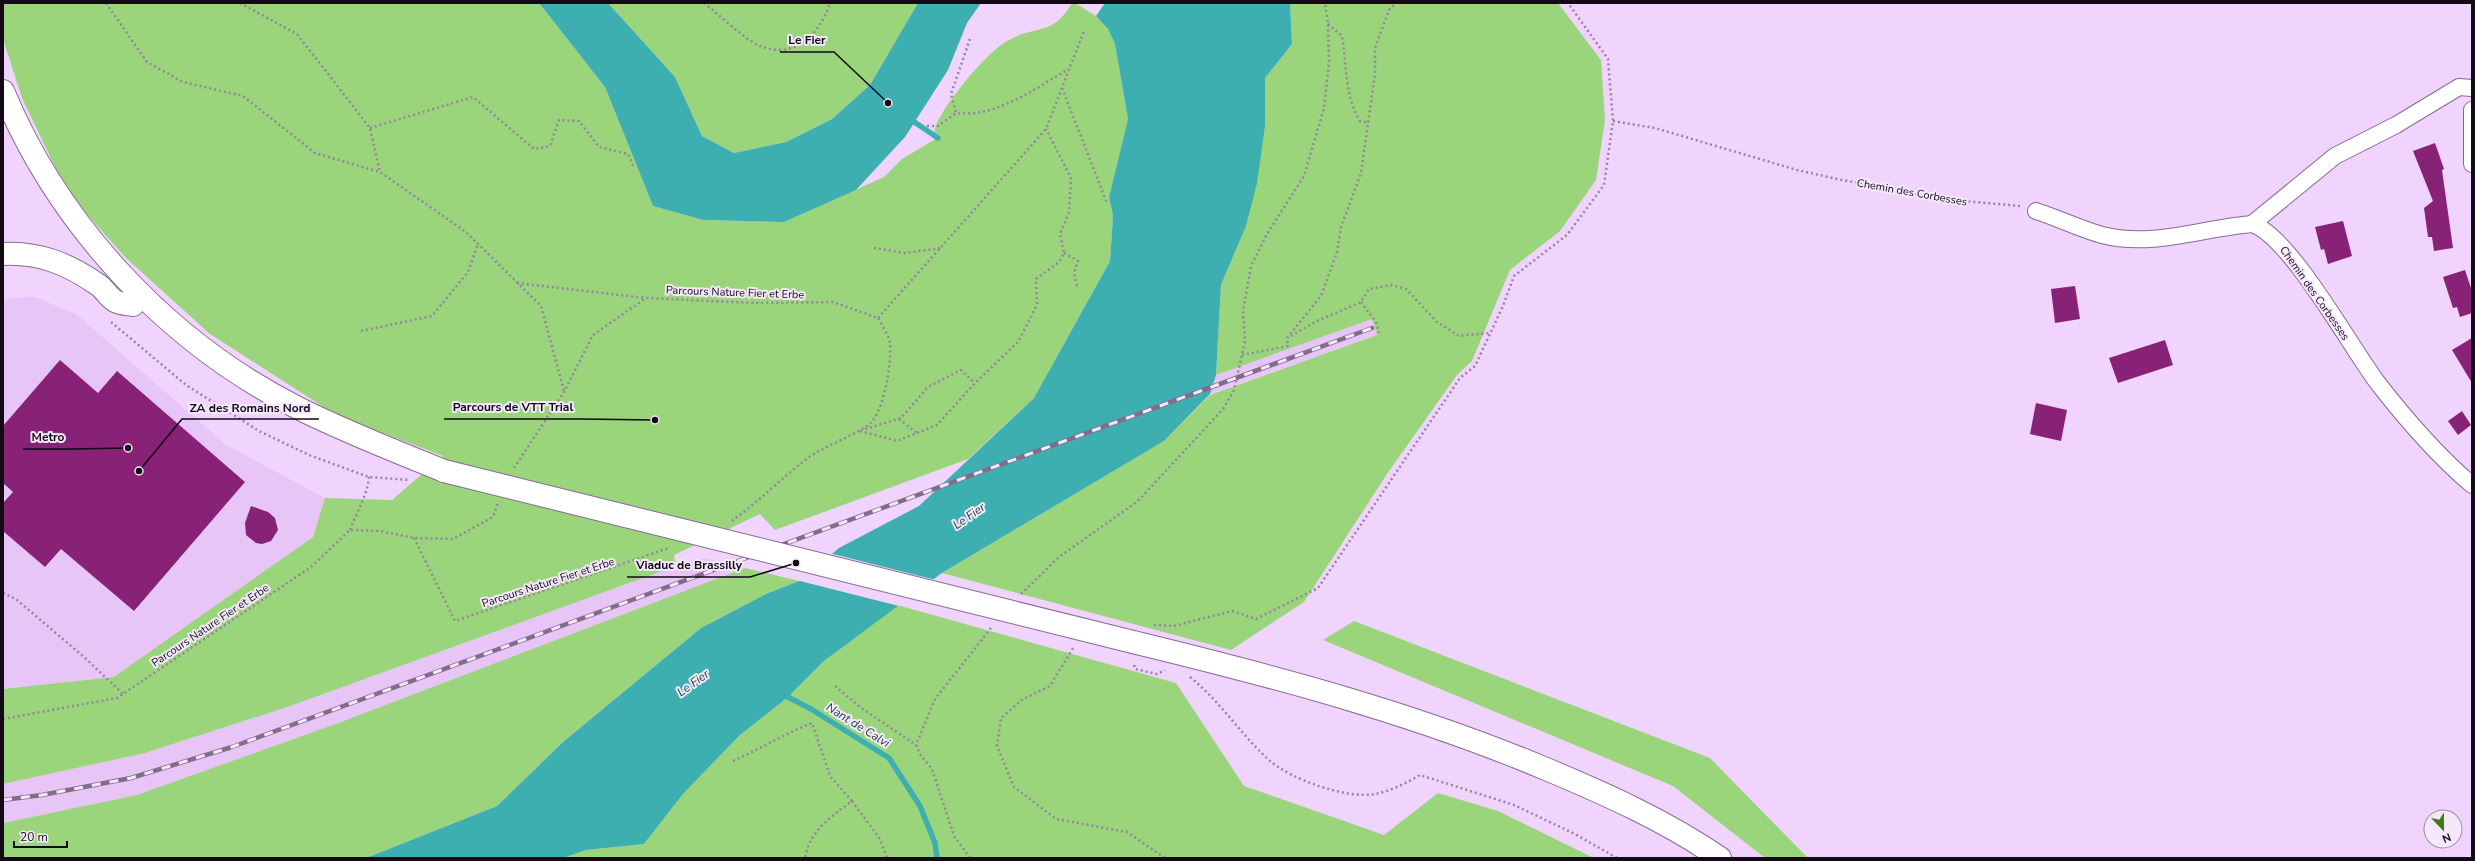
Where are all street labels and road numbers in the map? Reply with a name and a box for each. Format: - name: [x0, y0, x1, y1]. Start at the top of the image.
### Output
- street label: Chemin des Corbesses: [1855, 175, 1968, 210]
- street label: Chemin des Corbesses: [2276, 243, 2353, 343]
- street label: Parcours Nature Fier et Erbe: [665, 283, 805, 302]
- street label: Parcours Nature Fier et Erbe: [480, 554, 616, 611]
- street label: Parcours Nature Fier et Erbe: [149, 580, 272, 670]

